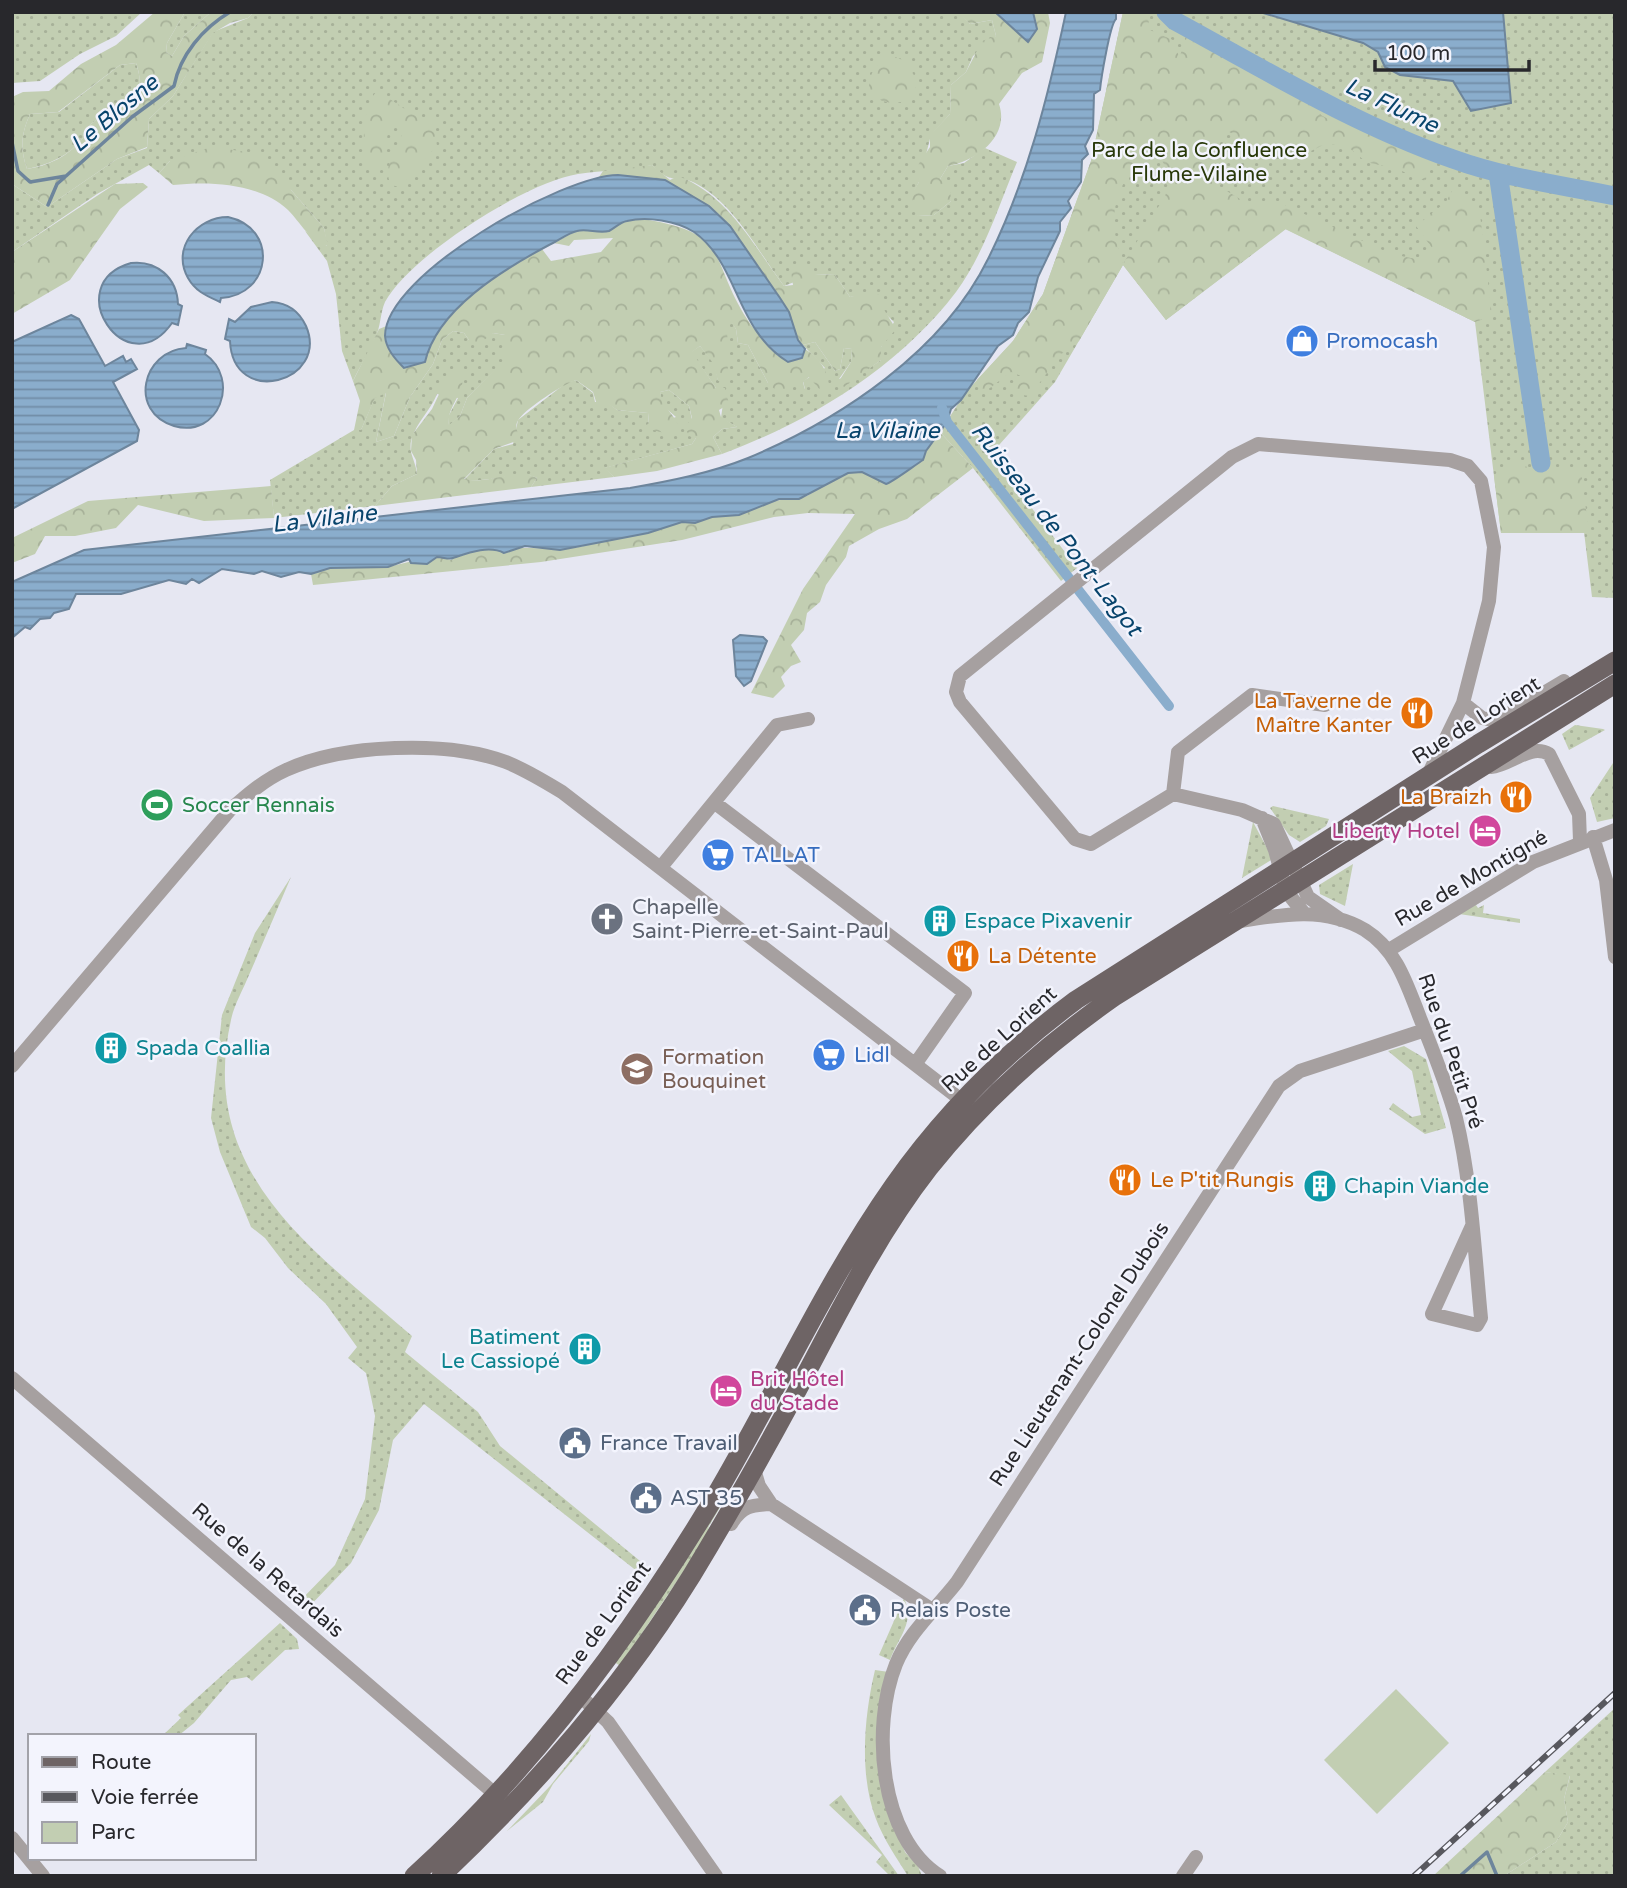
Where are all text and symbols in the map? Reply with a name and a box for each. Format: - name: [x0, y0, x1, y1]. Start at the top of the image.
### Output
- scale bar: [1375, 28, 1529, 72]
- text: 100 m: [1386, 41, 1450, 66]
- water label: Le Blosne: [65, 68, 166, 158]
- water label: La Flume: [1340, 72, 1445, 141]
- park label: Parc de la Confluence Flume-Vilaine: [1091, 138, 1307, 187]
- shop icon: Promocash: [1283, 322, 1321, 360]
- place label: Promocash: [1326, 329, 1438, 354]
- water label: La Vilaine: [834, 417, 941, 445]
- water label: Ruisseau de Pont-Lagot: [965, 418, 1149, 643]
- water label: La Vilaine: [270, 498, 380, 539]
- street label: Rue de Lorient: [1408, 671, 1545, 770]
- place label: La Taverne de Maître Kanter: [1254, 689, 1392, 738]
- restaurant icon: La Taverne de Maître Kanter: [1398, 694, 1436, 732]
- restaurant icon: La Braizh: [1497, 778, 1535, 816]
- place label: La Braizh: [1400, 785, 1492, 810]
- sports icon: Soccer Rennais: [138, 786, 176, 824]
- place label: Soccer Rennais: [182, 793, 335, 818]
- hotel icon: Liberty Hotel: [1466, 812, 1504, 850]
- place label: Liberty Hotel: [1332, 819, 1460, 844]
- street label: Rue de Montigné: [1390, 825, 1552, 932]
- supermarket icon: TALLAT: [699, 836, 737, 874]
- place label: TALLAT: [742, 843, 820, 868]
- place label: Chapelle Saint-Pierre-et-Saint-Paul: [632, 895, 889, 944]
- church icon: Chapelle Saint-Pierre-et-Saint-Paul: [588, 900, 626, 938]
- building icon: Espace Pixavenir: [921, 902, 959, 940]
- place label: Espace Pixavenir: [964, 909, 1132, 934]
- restaurant icon: La Détente: [944, 937, 982, 975]
- place label: La Détente: [988, 944, 1097, 969]
- street label: Rue du Petit Pré: [1412, 970, 1489, 1132]
- street label: Rue de Lorient: [937, 981, 1062, 1098]
- building icon: Spada Coallia: [92, 1029, 130, 1067]
- place label: Spada Coallia: [136, 1036, 271, 1061]
- supermarket icon: Lidl: [810, 1036, 848, 1074]
- place label: Lidl: [854, 1043, 890, 1068]
- place label: Formation Bouquinet: [662, 1045, 766, 1094]
- school or university icon: Formation Bouquinet: [618, 1050, 656, 1088]
- restaurant icon: Le P'tit Rungis: [1106, 1161, 1144, 1199]
- building icon: Chapin Viande: [1301, 1167, 1339, 1205]
- place label: Le P'tit Rungis: [1150, 1168, 1294, 1193]
- place label: Chapin Viande: [1344, 1174, 1489, 1199]
- street label: Rue Lieutenant-Colonel Dubois: [984, 1217, 1175, 1491]
- place label: Batiment Le Cassiopé: [441, 1325, 560, 1374]
- building icon: Batiment Le Cassiopé: [566, 1330, 604, 1368]
- place label: Brit Hôtel du Stade: [750, 1367, 844, 1416]
- hotel icon: Brit Hôtel du Stade: [707, 1372, 745, 1410]
- public building icon: France Travail: [556, 1424, 594, 1462]
- place label: France Travail: [600, 1431, 738, 1456]
- public building icon: AST 35: [627, 1479, 665, 1517]
- place label: AST 35: [670, 1486, 742, 1511]
- street label: Rue de la Retardais: [187, 1498, 349, 1643]
- street label: Rue de Lorient: [550, 1557, 657, 1690]
- public building icon: Relais Poste: [846, 1591, 884, 1629]
- place label: Relais Poste: [890, 1598, 1011, 1623]
- legend: [28, 1734, 256, 1860]
- text: Route: [91, 1750, 151, 1775]
- text: Voie ferrée: [91, 1785, 199, 1810]
- text: Parc: [91, 1820, 135, 1845]

